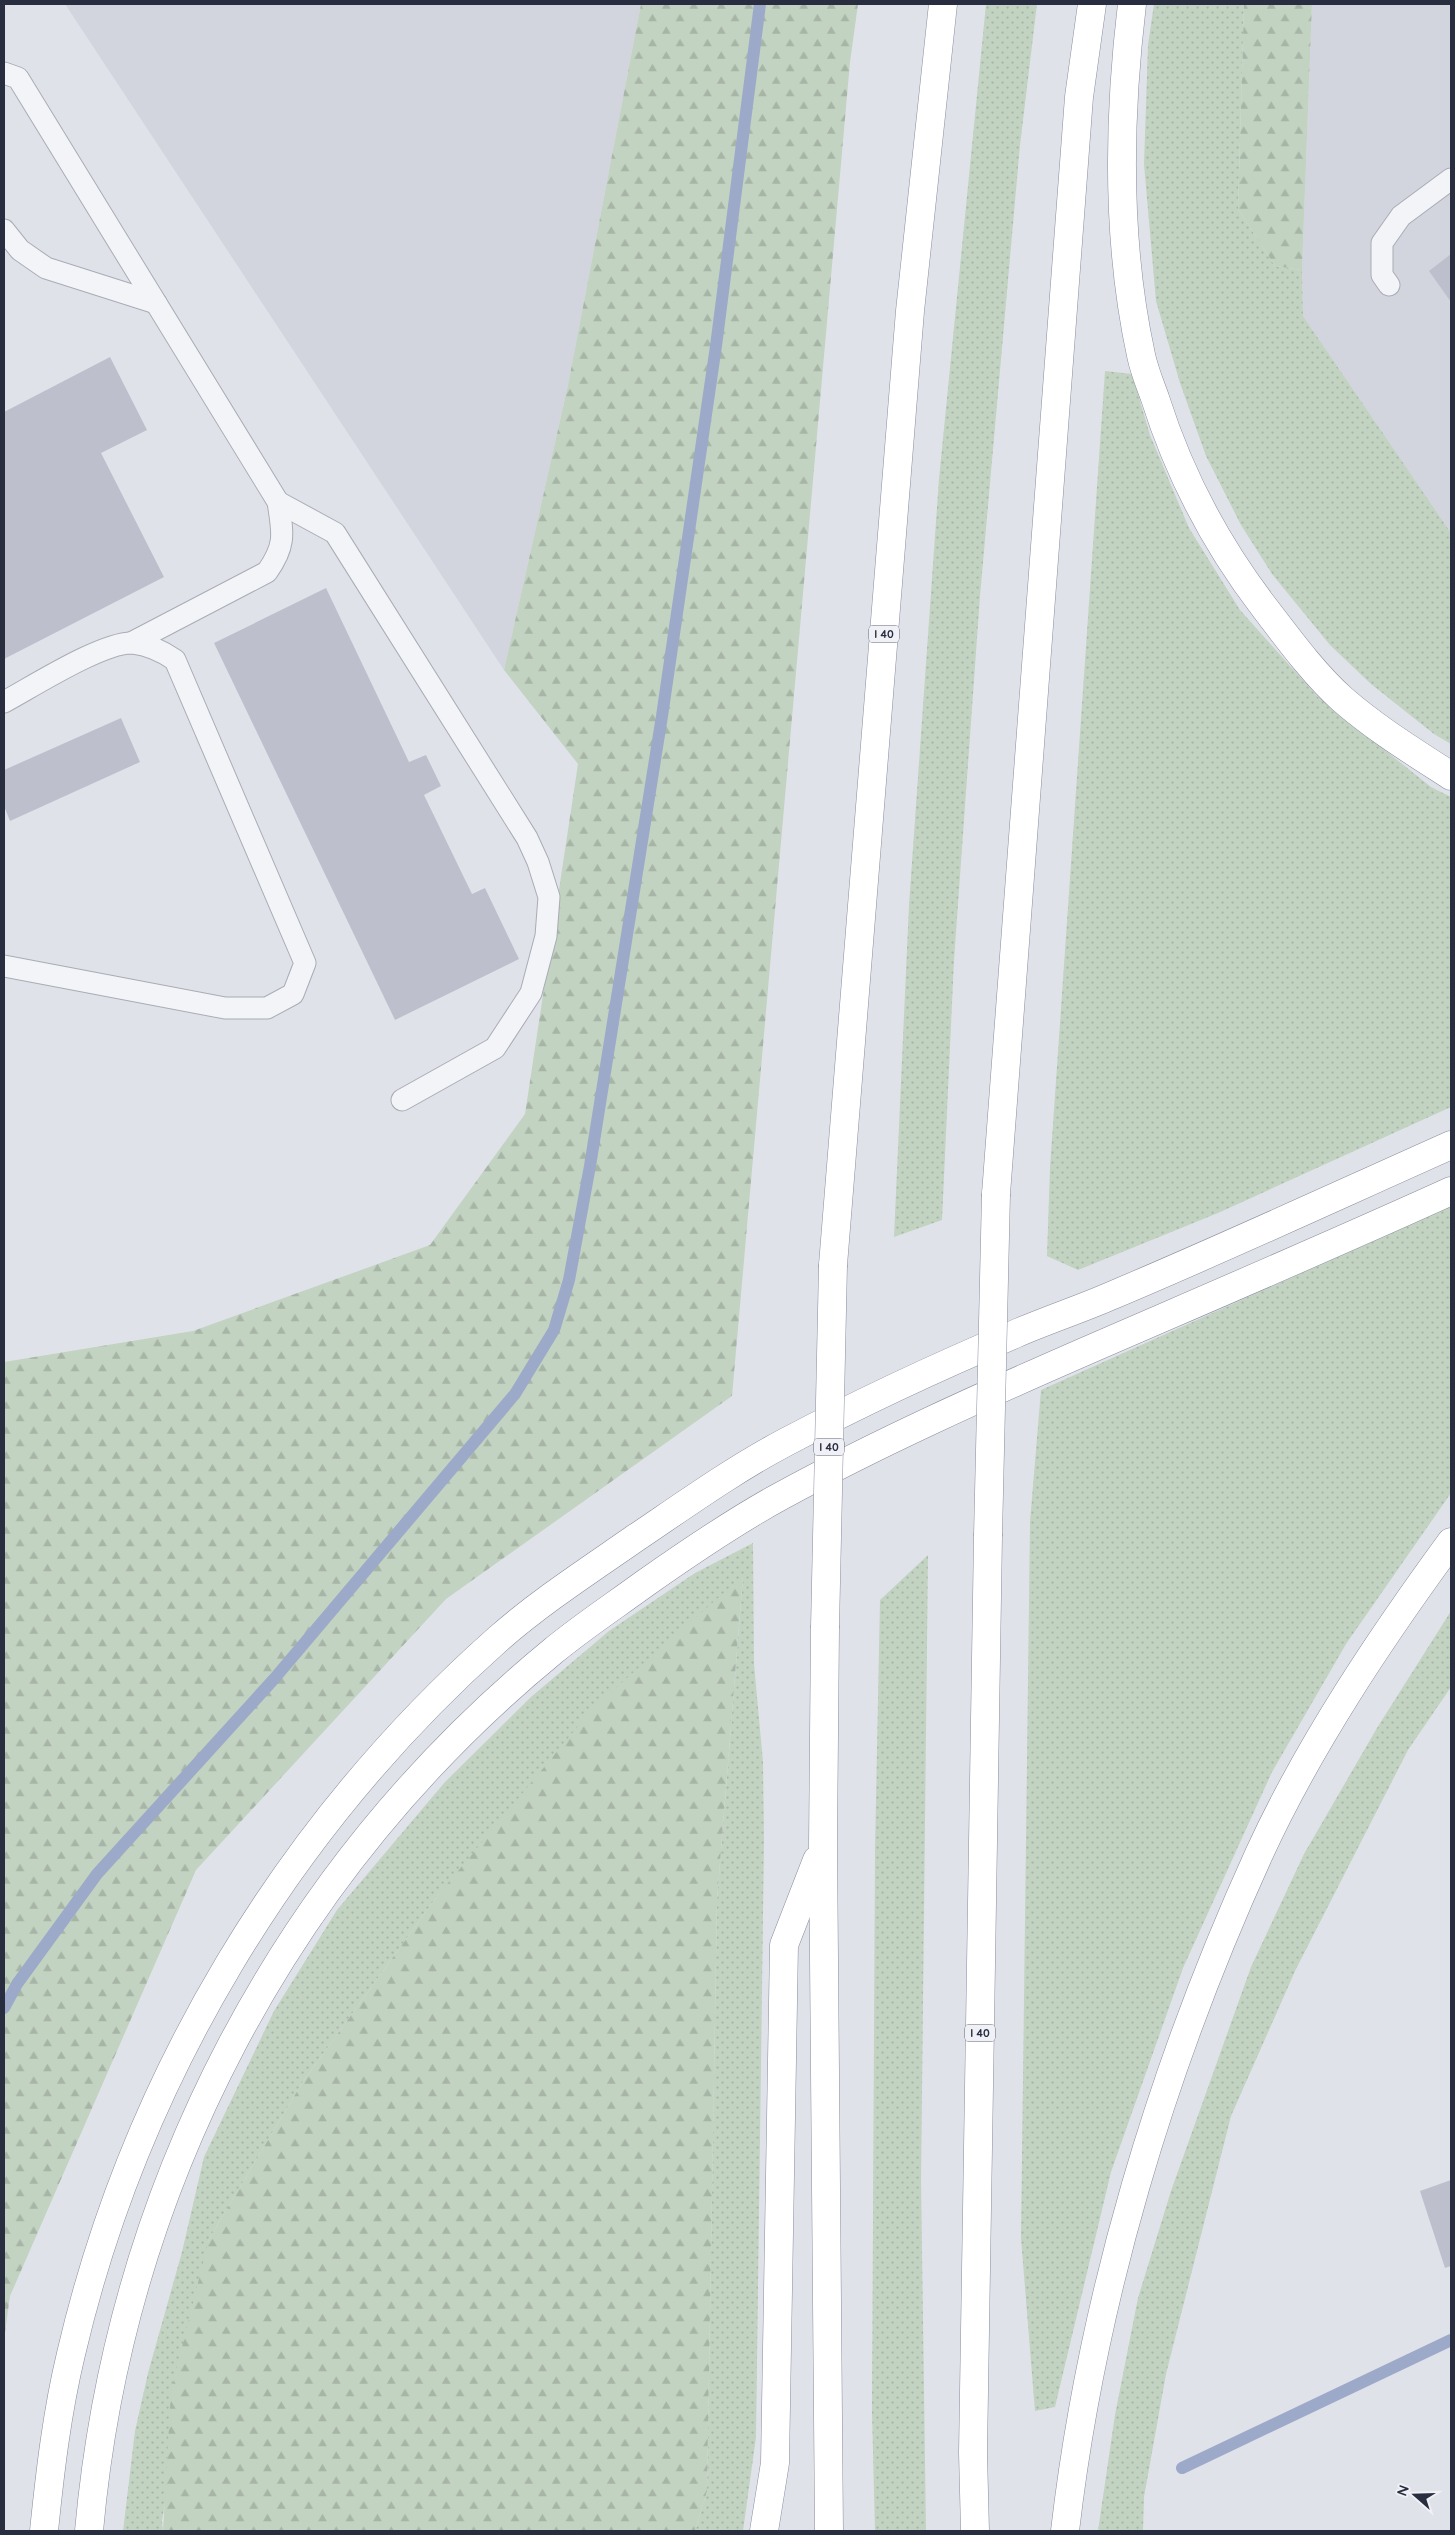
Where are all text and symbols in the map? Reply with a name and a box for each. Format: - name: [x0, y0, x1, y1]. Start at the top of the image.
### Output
- road number: I 40: [869, 626, 899, 642]
- road number: I 40: [814, 1438, 844, 1455]
- road number: I 40: [965, 2025, 995, 2042]
- north arrow: [1390, 2470, 1440, 2520]
- text: N: [1393, 2483, 1413, 2498]

